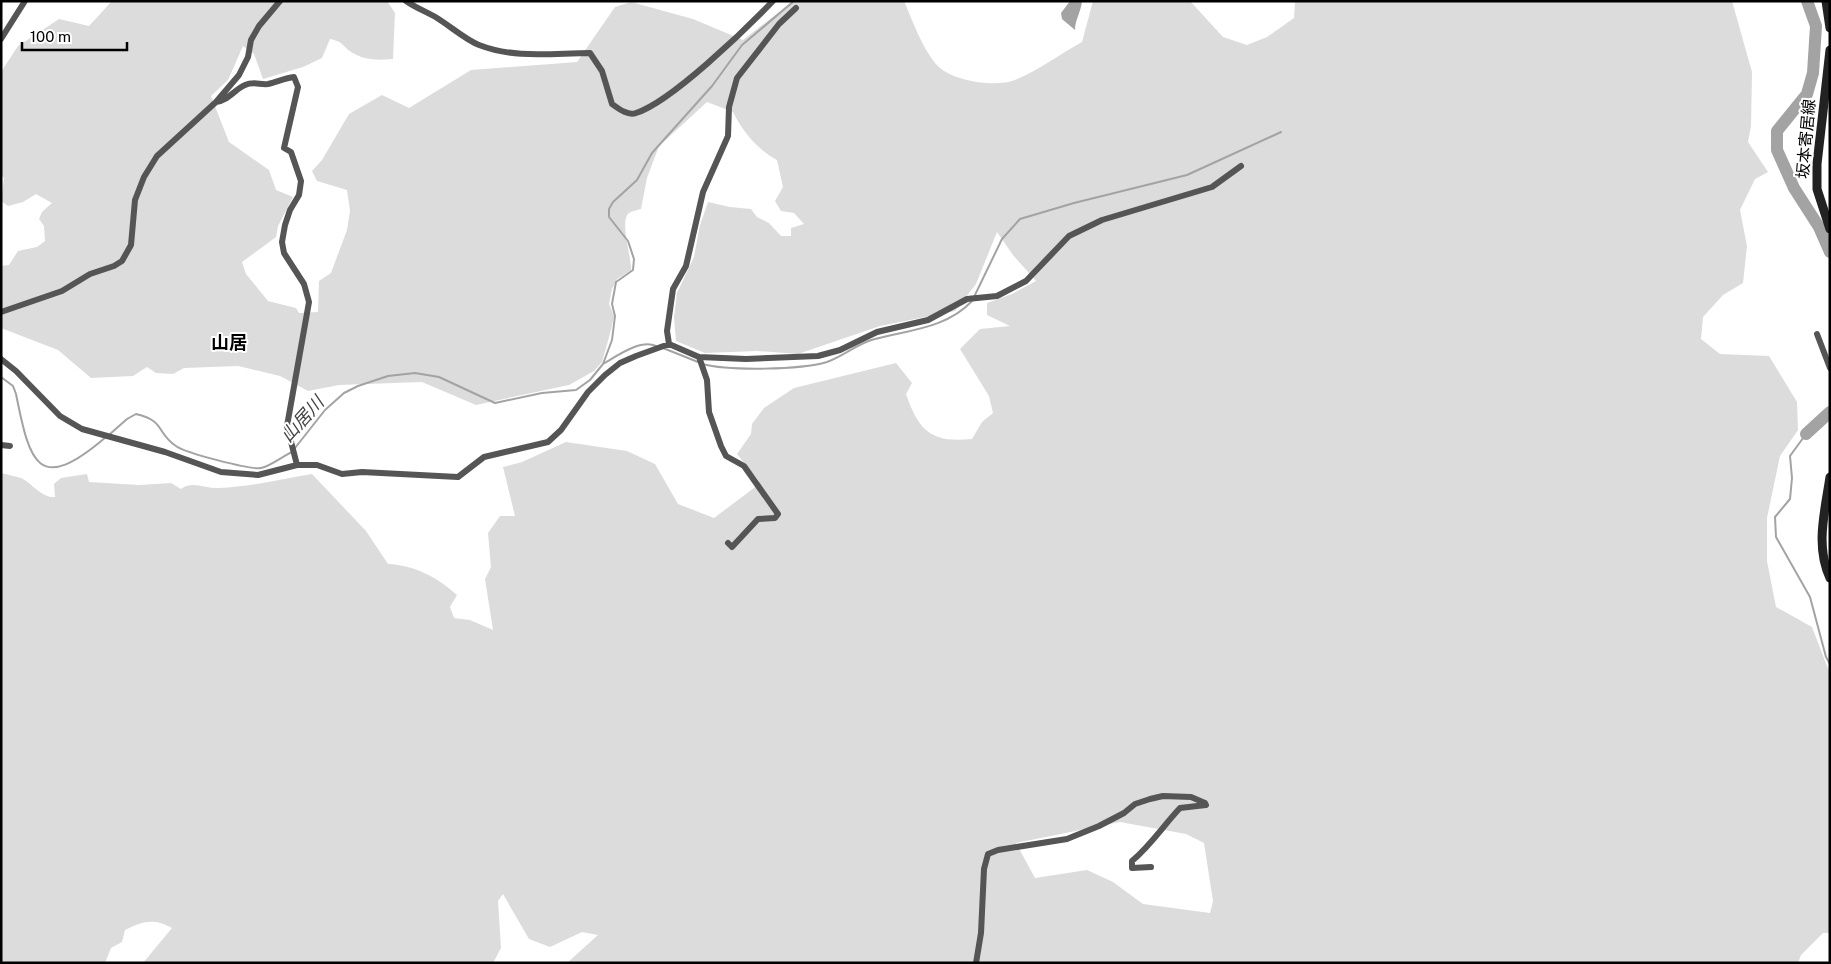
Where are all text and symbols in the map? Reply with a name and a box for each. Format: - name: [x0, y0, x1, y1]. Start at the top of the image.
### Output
- scale bar: [22, 20, 128, 52]
- text: 100 m: [30, 28, 71, 45]
- street label: 坂本寄居線: [1793, 98, 1819, 180]
- district label: 山居: [211, 332, 247, 353]
- water label: 山居川: [276, 390, 329, 446]

